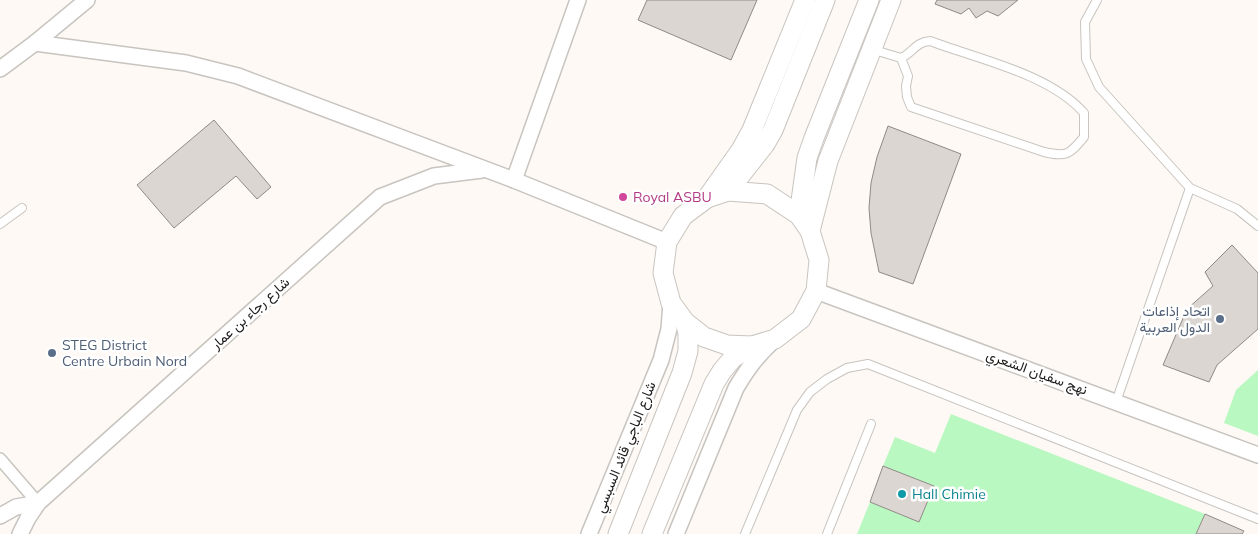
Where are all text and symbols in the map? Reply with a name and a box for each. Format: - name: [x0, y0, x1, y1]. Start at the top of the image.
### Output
- place label: Royal ASBU: [633, 188, 712, 206]
- marker: Royal ASBU: [617, 191, 629, 203]
- street label: شارع رجاء بن عمار: [206, 273, 294, 355]
- place label: اتحاد إذاعات الدول العربية: [1140, 302, 1210, 337]
- marker: اتحاد إذاعات الدول العربية: [1214, 313, 1226, 325]
- place label: STEG District Centre Urbain Nord: [62, 336, 187, 370]
- street label: نهج سفيان الشعري: [983, 345, 1090, 401]
- marker: STEG District Centre Urbain Nord: [46, 347, 58, 359]
- street label: شارع الباجي قائد السبسي: [590, 379, 662, 516]
- place label: Hall Chimie: [912, 485, 986, 503]
- marker: Hall Chimie: [896, 488, 908, 500]

